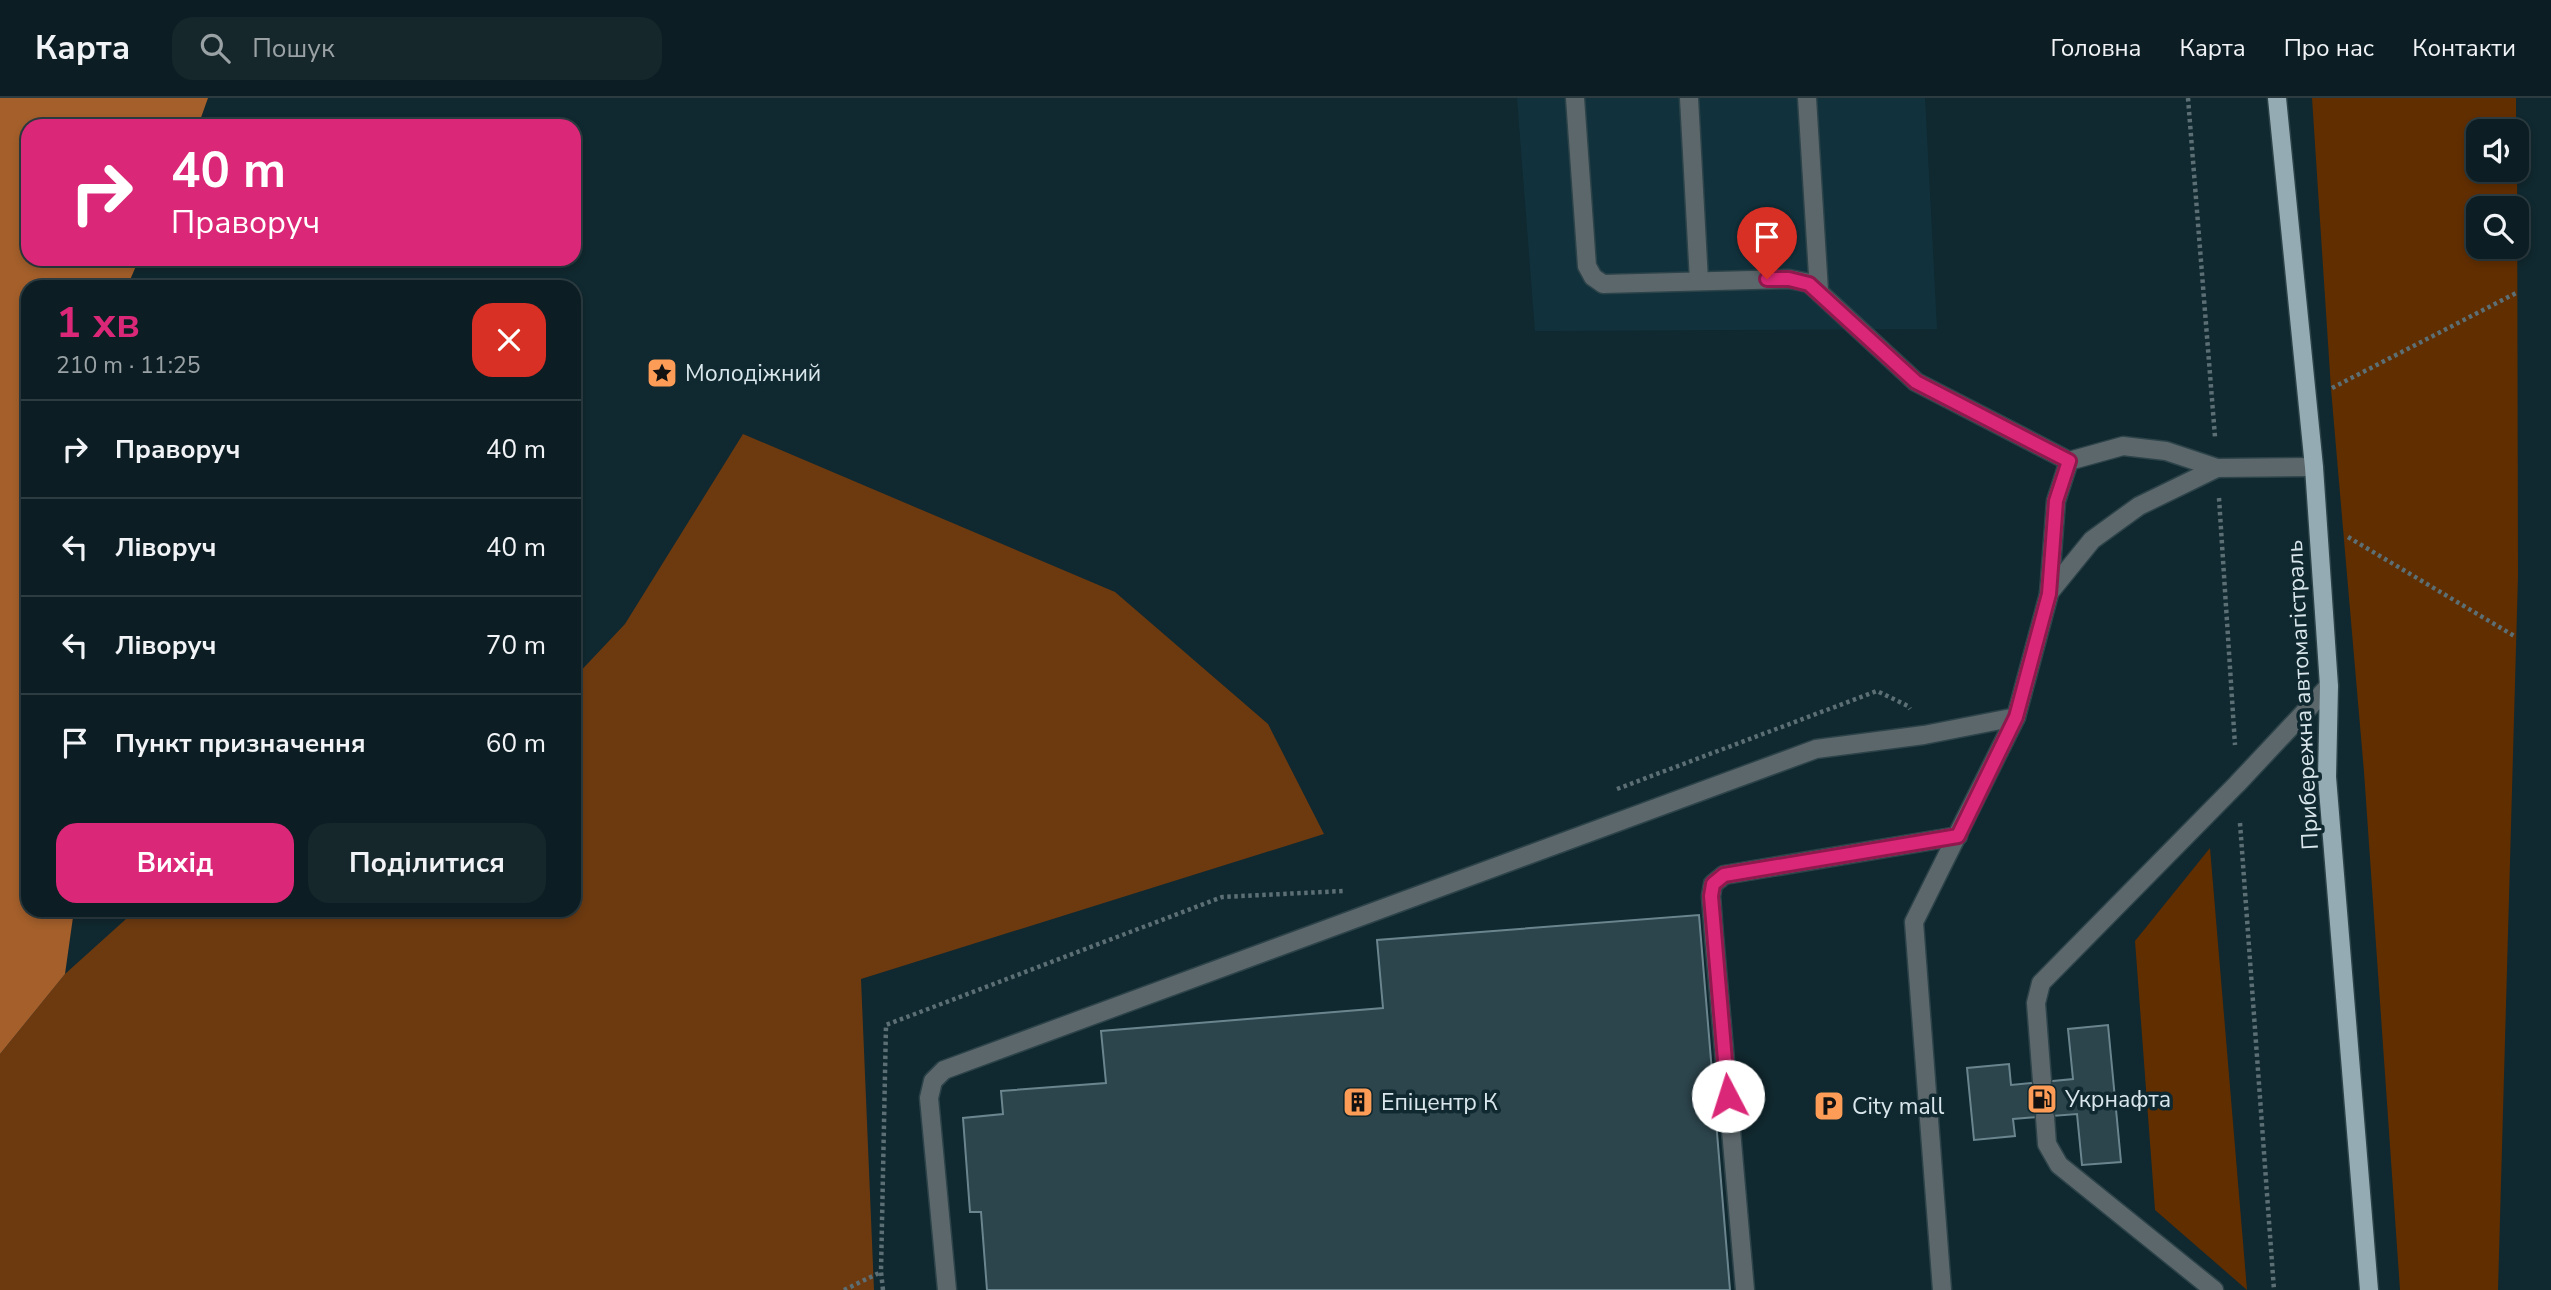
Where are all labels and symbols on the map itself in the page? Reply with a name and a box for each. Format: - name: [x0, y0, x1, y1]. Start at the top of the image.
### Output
- pin: [1737, 207, 1797, 279]
- place icon: Молодіжний: [645, 356, 679, 390]
- place label: Молодіжний: [685, 358, 821, 389]
- street label: Прибережна автомагістраль: [2279, 539, 2326, 851]
- position arrow: [1691, 1059, 1765, 1133]
- fuel station icon: Укрнафта: [2025, 1082, 2059, 1116]
- place label: Укрнафта: [2064, 1084, 2171, 1115]
- building icon: Епіцентр К: [1341, 1085, 1375, 1119]
- place label: Епіцентр К: [1381, 1087, 1498, 1118]
- parking icon: City mall: [1812, 1089, 1846, 1123]
- place label: City mall: [1852, 1091, 1944, 1122]

